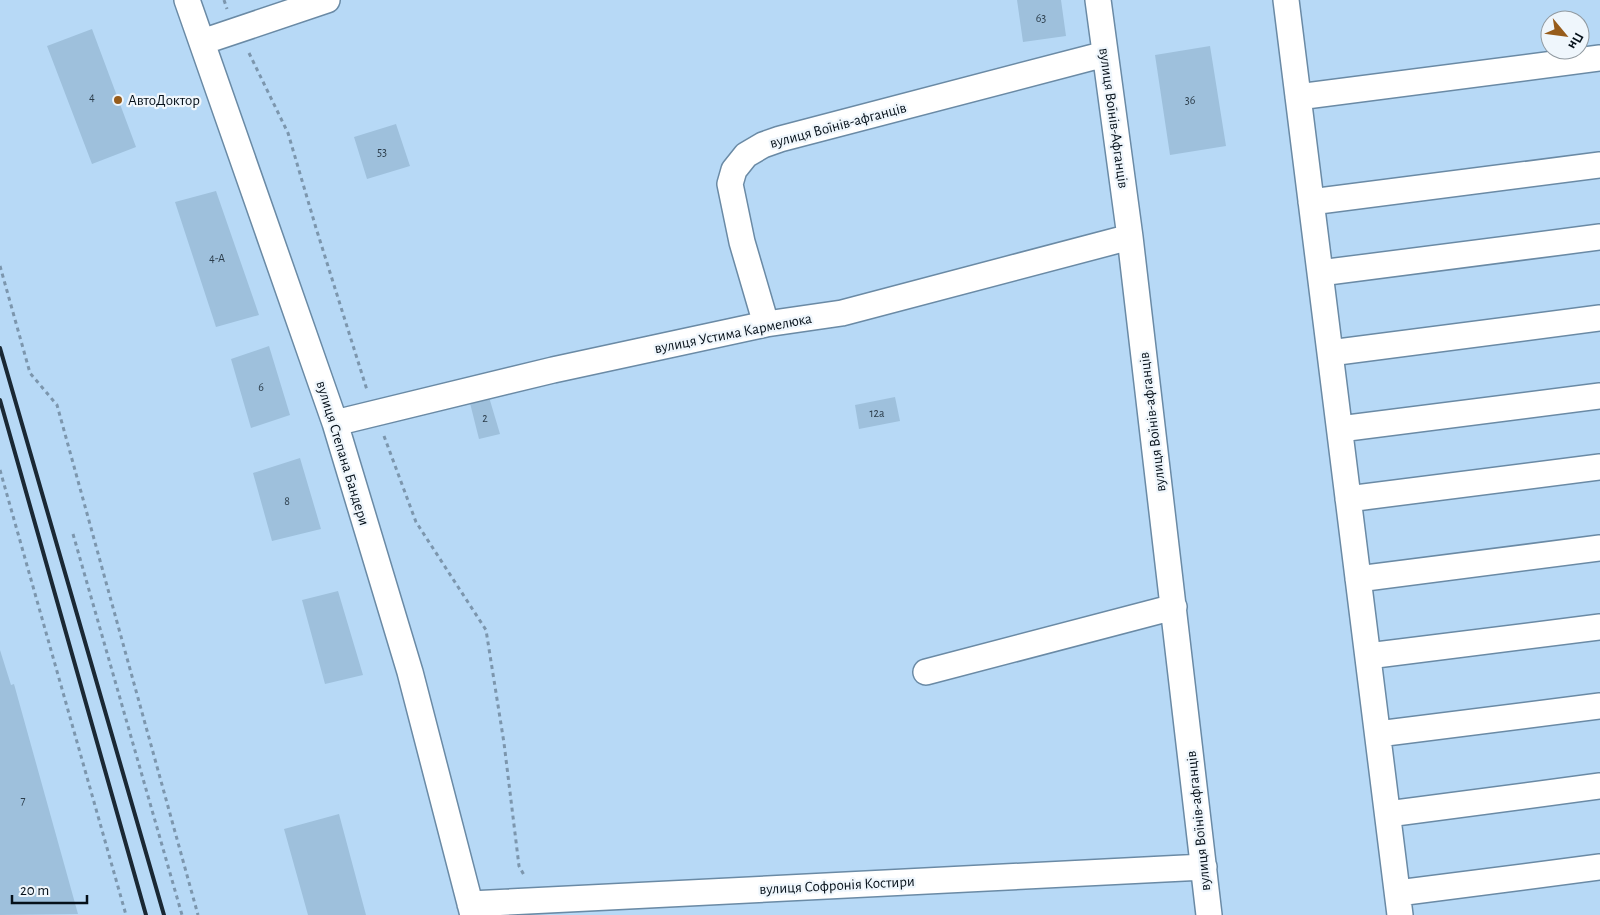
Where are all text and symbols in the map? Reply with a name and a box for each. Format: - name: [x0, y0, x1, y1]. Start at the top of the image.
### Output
- north arrow: [1540, 10, 1590, 60]
- house number: 63: [1036, 12, 1046, 24]
- text: Пн: [1565, 30, 1586, 52]
- street label: вулиця Воїнів-Афганців: [1096, 47, 1131, 189]
- house number: 4: [89, 91, 95, 103]
- place label: АвтоДоктор: [128, 93, 200, 108]
- marker: АвтоДоктор: [112, 94, 124, 106]
- house number: 36: [1185, 94, 1196, 106]
- street label: вулиця Воїнів-афганців: [768, 100, 908, 151]
- house number: 53: [377, 146, 387, 158]
- house number: 4-А: [209, 252, 225, 264]
- street label: вулиця Устима Кармелюка: [653, 311, 813, 356]
- street label: вулиця Воїнів-афганців: [1136, 351, 1169, 493]
- street label: вулиця Степана Бандери: [313, 379, 372, 527]
- house number: 6: [258, 381, 264, 393]
- house number: 12а: [869, 407, 885, 419]
- house number: 2: [482, 412, 488, 424]
- house number: 8: [284, 495, 290, 507]
- street label: вулиця Воїнів-афганців: [1184, 750, 1213, 892]
- house number: 7: [20, 794, 26, 806]
- scale bar: [12, 872, 88, 904]
- street label: вулиця Софронія Костири: [759, 874, 915, 897]
- text: 20 m: [20, 883, 49, 898]

